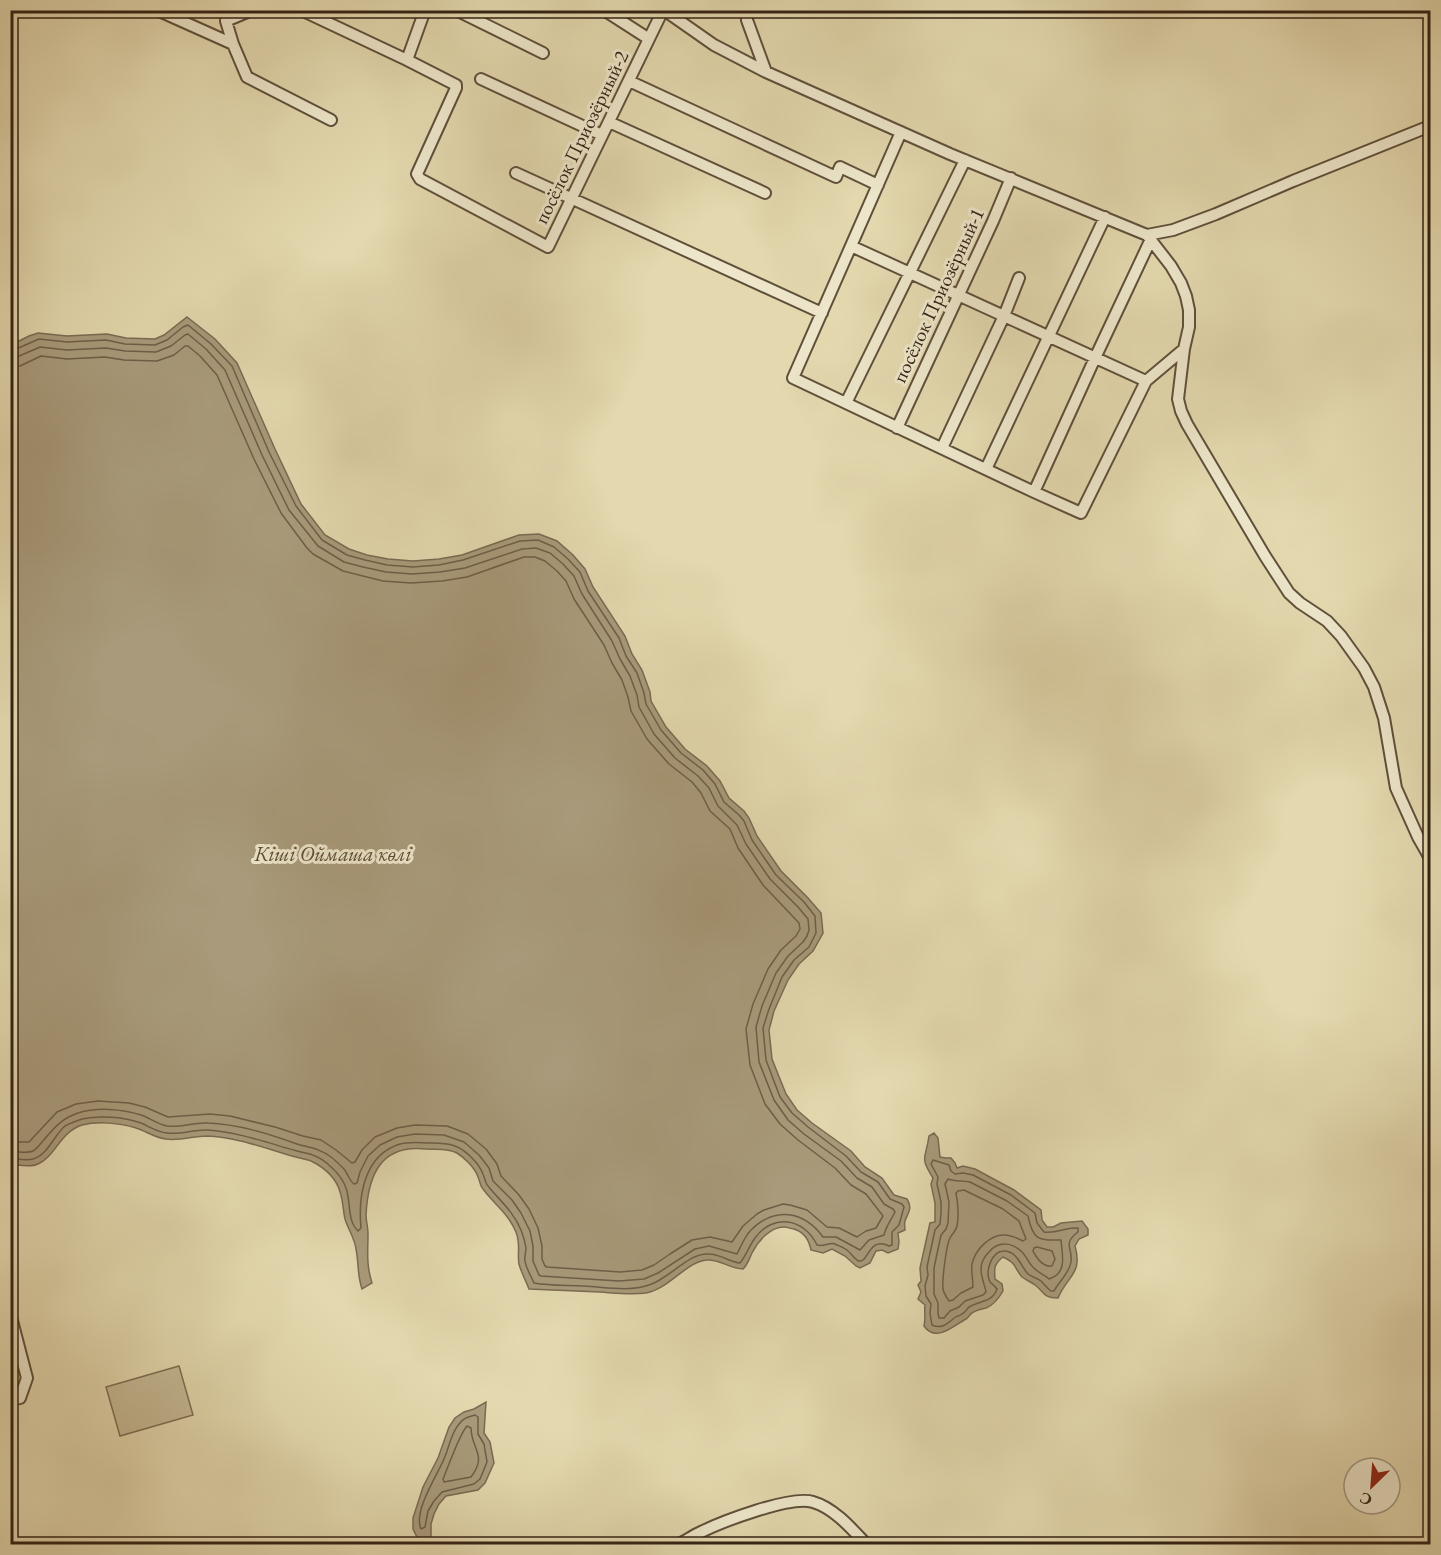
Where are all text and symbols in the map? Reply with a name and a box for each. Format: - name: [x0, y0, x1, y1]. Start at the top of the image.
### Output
- street label: посёлок Приозёрный-2: [528, 46, 634, 228]
- street label: посёлок Приозёрный-1: [886, 204, 990, 386]
- water label: Кіші Оймаша көлi: [253, 840, 413, 867]
- north arrow: [1342, 1456, 1402, 1516]
- text: С: [1356, 1487, 1375, 1511]

